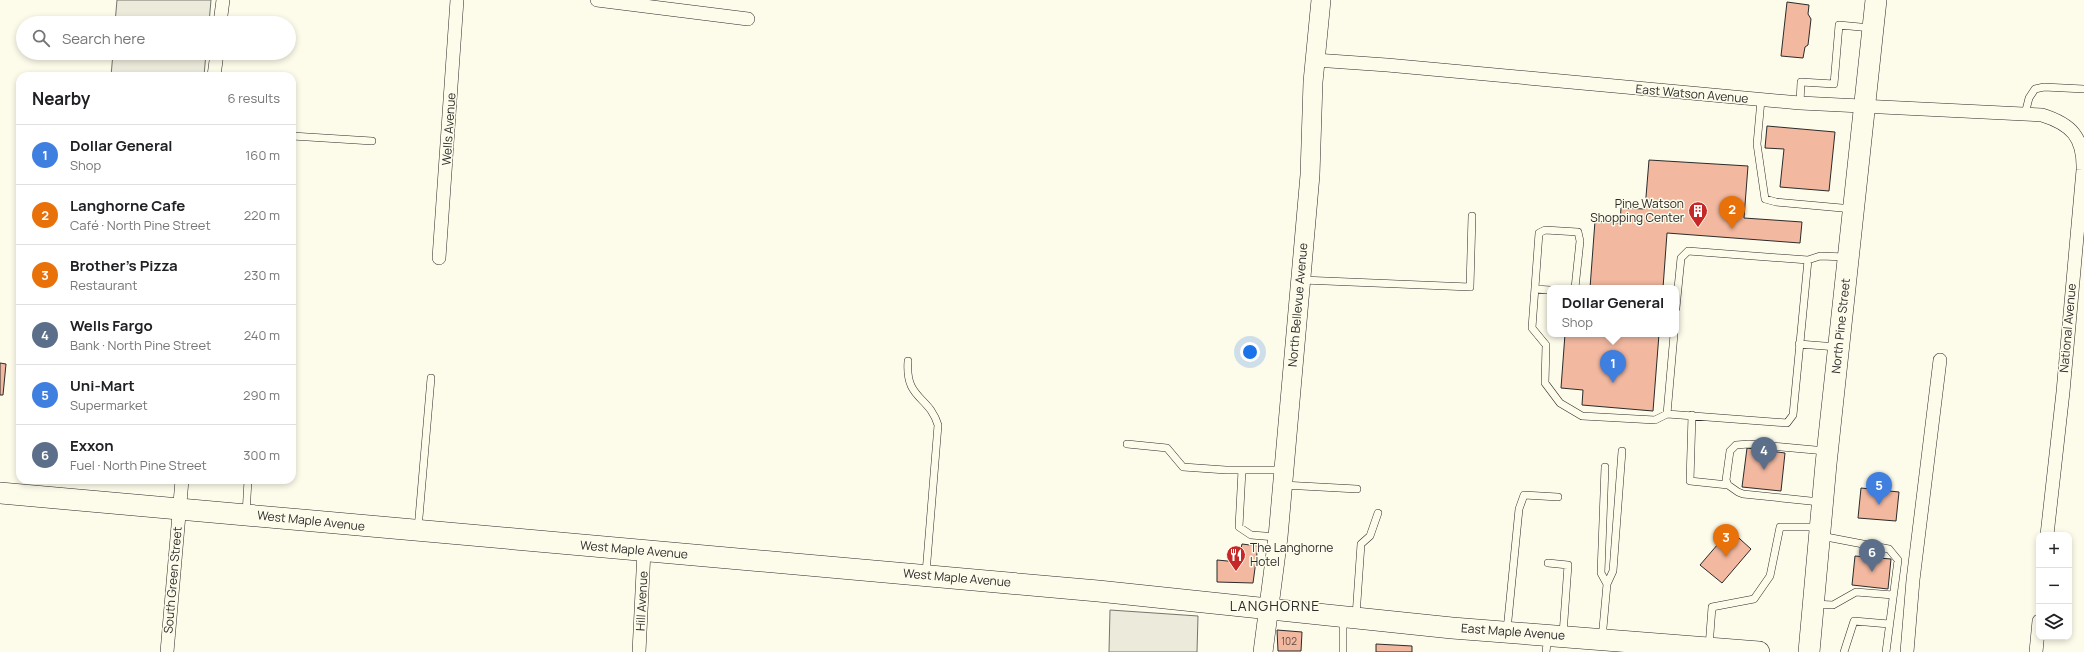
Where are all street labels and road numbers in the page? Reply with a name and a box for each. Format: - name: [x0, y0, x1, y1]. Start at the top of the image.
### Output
- street label: East Watson Avenue: [1635, 80, 1749, 107]
- street label: Wells Avenue: [437, 92, 460, 166]
- street label: North Bellevue Avenue: [1284, 242, 1311, 368]
- street label: North Pine Street: [1827, 277, 1854, 374]
- street label: National Avenue: [2055, 283, 2080, 373]
- street label: West Maple Avenue: [256, 506, 366, 535]
- street label: South Green Street: [159, 526, 186, 634]
- street label: West Maple Avenue: [579, 536, 689, 563]
- street label: West Maple Avenue: [902, 564, 1012, 591]
- street label: Hill Avenue: [631, 571, 652, 631]
- street label: East Maple Avenue: [1460, 619, 1566, 644]

